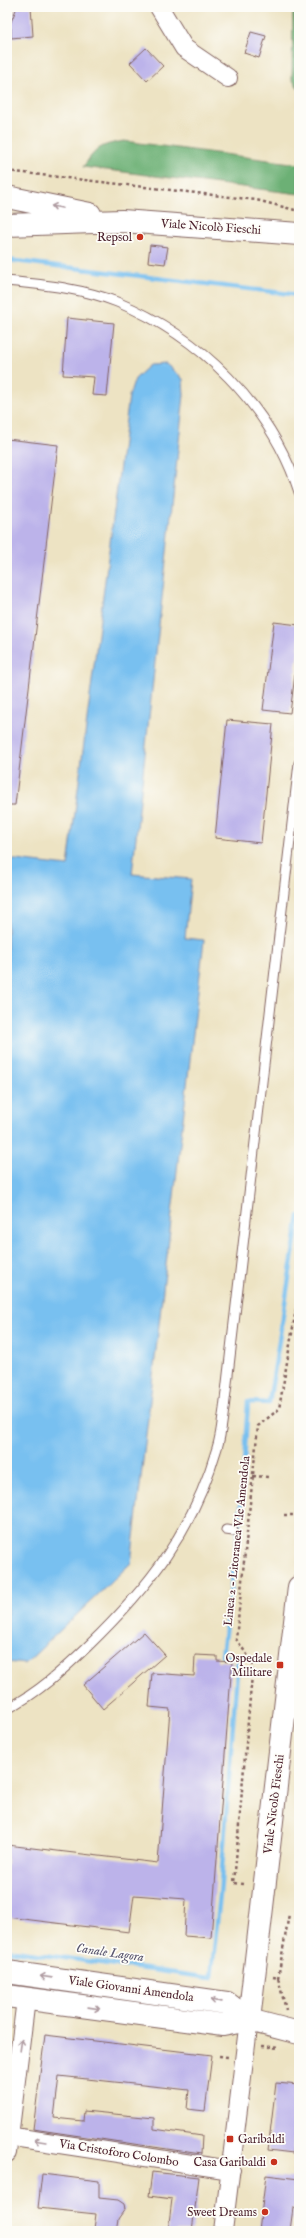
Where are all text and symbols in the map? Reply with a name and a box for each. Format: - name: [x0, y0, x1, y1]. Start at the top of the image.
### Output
- one-way arrow: [51, 202, 64, 210]
- street label: Viale Nicolò Fieschi: [160, 216, 261, 238]
- place label: Repsol: [97, 230, 133, 246]
- marker: Repsol: [135, 232, 145, 242]
- street label: Linea 2 - Litoranea V.le Amendola: [221, 1454, 253, 1627]
- place label: Ospedale Militare: [226, 1651, 272, 1680]
- marker: Ospedale Militare: [275, 1660, 285, 1670]
- street label: Viale Nicolò Fieschi: [260, 1753, 288, 1856]
- water label: Canale Lagora: [75, 1940, 145, 1967]
- one-way arrow: [40, 1973, 53, 1981]
- street label: Viale Giovanni Amendola: [66, 1973, 195, 2005]
- one-way arrow: [210, 1997, 223, 2005]
- one-way arrow: [87, 2004, 100, 2012]
- one-way arrow: [17, 2039, 25, 2052]
- place label: Garibaldi: [238, 2132, 285, 2147]
- marker: Garibaldi: [225, 2134, 235, 2144]
- street label: Via Cristoforo Colombo: [57, 2136, 180, 2170]
- one-way arrow: [34, 2137, 47, 2145]
- place label: Casa Garibaldi: [193, 2155, 266, 2170]
- marker: Casa Garibaldi: [269, 2157, 279, 2167]
- place label: Sweet Dreams: [187, 2205, 257, 2220]
- marker: Sweet Dreams: [260, 2207, 270, 2217]

